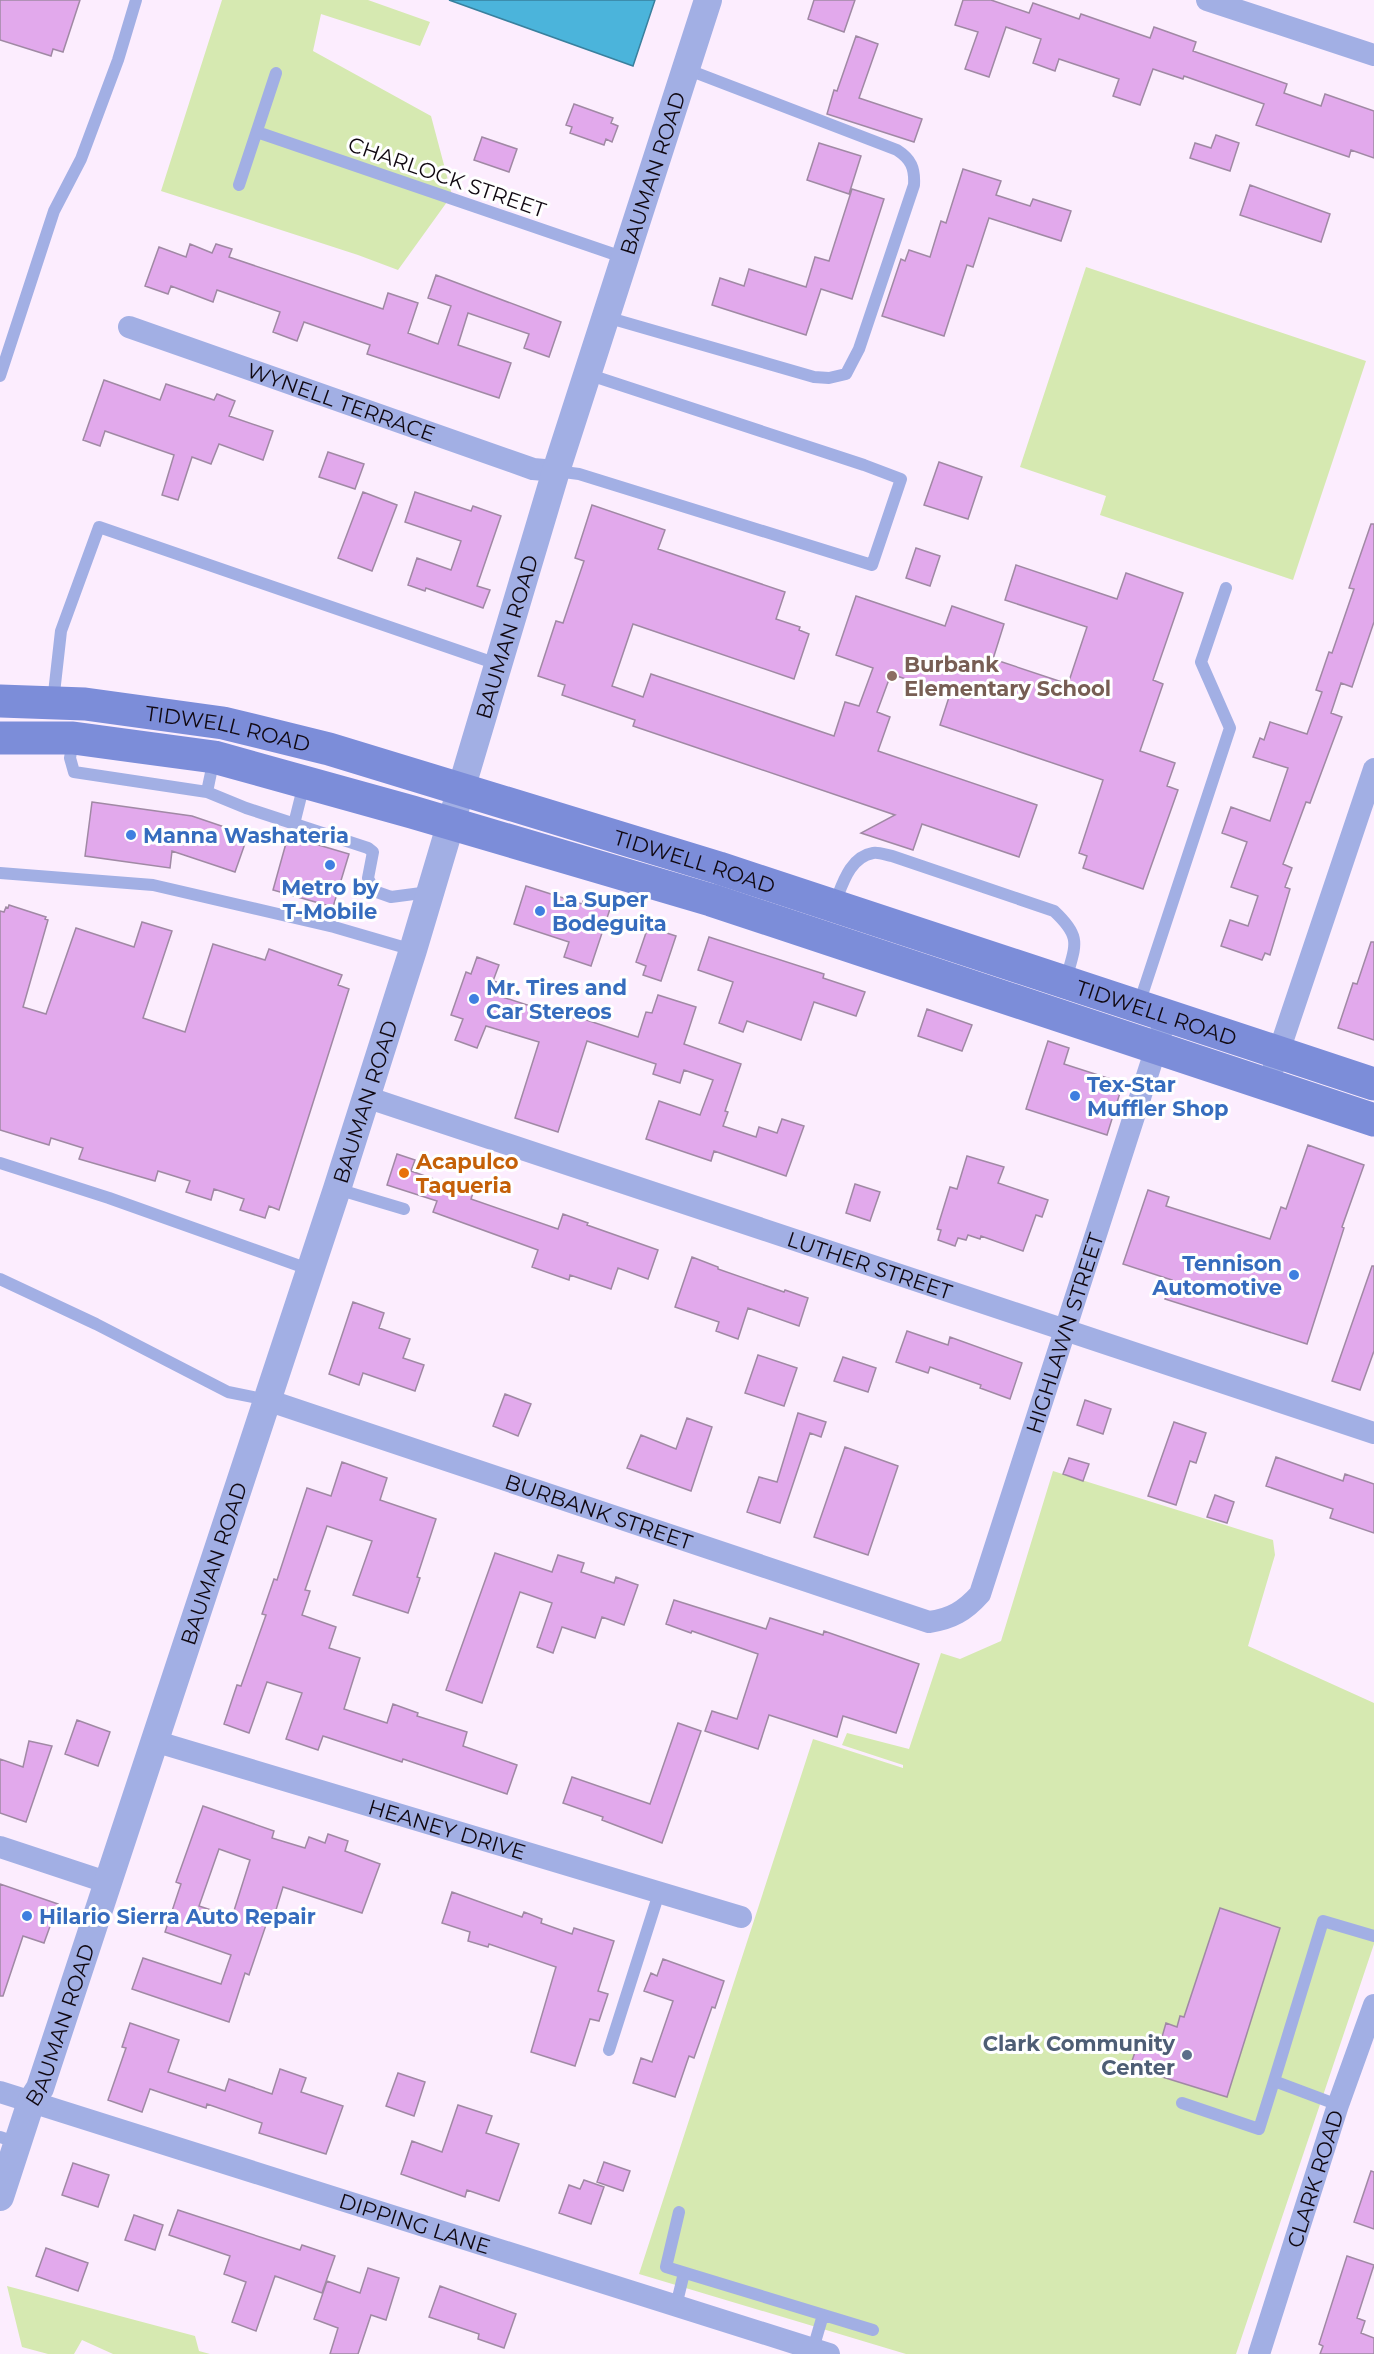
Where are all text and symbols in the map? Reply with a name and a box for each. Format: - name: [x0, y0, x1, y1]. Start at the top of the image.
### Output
- street label: BAUMAN ROAD: [614, 88, 690, 258]
- street label: CHARLOCK STREET: [345, 131, 549, 223]
- street label: WYNELL TERRACE: [244, 357, 439, 446]
- street label: BAUMAN ROAD: [470, 552, 543, 722]
- place label: Burbank Elementary School: [904, 652, 1111, 701]
- marker: Burbank Elementary School: [885, 669, 899, 683]
- street label: TIDWELL ROAD: [144, 700, 313, 756]
- place label: Manna Washateria: [143, 823, 349, 848]
- street label: TIDWELL ROAD: [611, 824, 779, 898]
- marker: Manna Washateria: [124, 828, 138, 842]
- marker: Metro by T-Mobile: [323, 858, 337, 872]
- place label: Metro by T-Mobile: [281, 875, 379, 924]
- place label: La Super Bodeguita: [552, 887, 667, 936]
- marker: La Super Bodeguita: [533, 904, 547, 918]
- street label: TIDWELL ROAD: [1073, 974, 1240, 1050]
- place label: Mr. Tires and Car Stereos: [486, 975, 627, 1024]
- marker: Mr. Tires and Car Stereos: [467, 992, 481, 1006]
- street label: BAUMAN ROAD: [327, 1017, 402, 1186]
- place label: Tex-Star Muffler Shop: [1087, 1072, 1229, 1121]
- marker: Tex-Star Muffler Shop: [1068, 1089, 1082, 1103]
- place label: Acapulco Taqueria: [415, 1149, 519, 1198]
- marker: Acapulco Taqueria: [397, 1166, 411, 1180]
- street label: LUTHER STREET: [784, 1226, 956, 1304]
- street label: HIGHLAWN STREET: [1020, 1230, 1108, 1436]
- place label: Tennison Automotive: [1151, 1251, 1282, 1300]
- marker: Tennison Automotive: [1287, 1268, 1301, 1282]
- street label: BURBANK STREET: [502, 1468, 696, 1554]
- street label: BAUMAN ROAD: [175, 1479, 252, 1648]
- street label: HEANEY DRIVE: [365, 1794, 529, 1864]
- place label: Hilario Sierra Auto Repair: [39, 1904, 316, 1929]
- marker: Hilario Sierra Auto Repair: [20, 1909, 34, 1923]
- street label: BAUMAN ROAD: [19, 1940, 99, 2110]
- place label: Clark Community Center: [983, 2031, 1175, 2080]
- marker: Clark Community Center: [1180, 2048, 1194, 2062]
- street label: CLARK ROAD: [1281, 2107, 1348, 2251]
- street label: DIPPING LANE: [336, 2187, 493, 2259]

